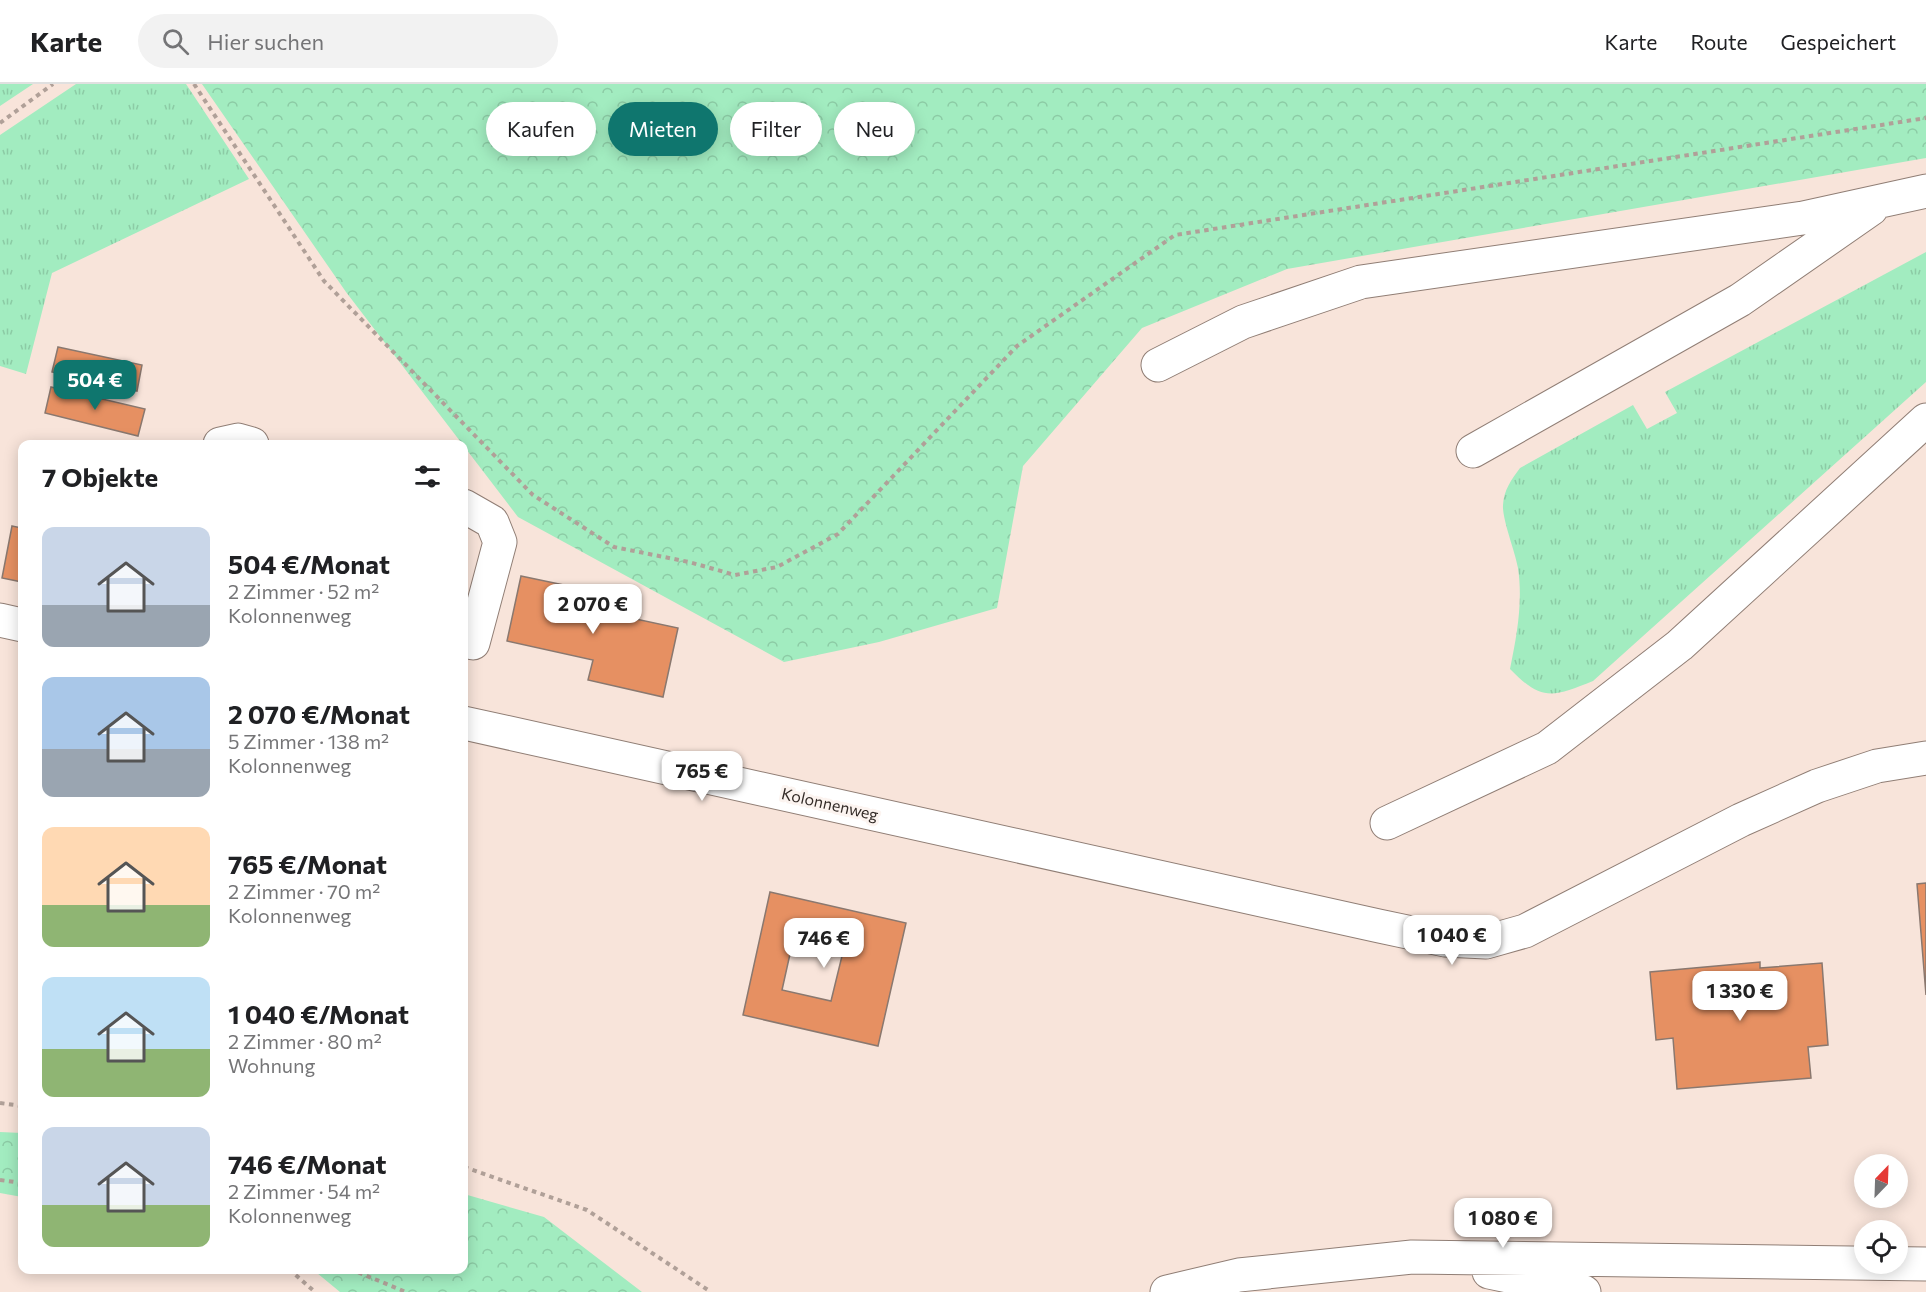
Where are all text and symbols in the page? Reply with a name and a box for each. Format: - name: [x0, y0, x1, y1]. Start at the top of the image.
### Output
- search box: [138, 14, 558, 68]
- text: Karte: [30, 24, 102, 58]
- icon: search: [159, 25, 192, 58]
- text: Hier suchen: [207, 28, 324, 55]
- text: Karte: [1604, 29, 1657, 54]
- text: Route: [1690, 29, 1748, 54]
- text: Gespeichert: [1781, 29, 1896, 54]
- chip: Kaufen: [486, 102, 596, 156]
- chip: Mieten: [608, 102, 718, 156]
- chip: Filter: [730, 102, 822, 156]
- chip: Neu: [834, 102, 915, 156]
- pin: 504 €: [53, 360, 137, 411]
- text: 504 €: [67, 367, 123, 391]
- icon: filters: [411, 460, 444, 493]
- text: 7 Objekte: [42, 461, 158, 492]
- text: 504 €/Monat: [228, 548, 390, 579]
- icon: home: [90, 551, 162, 623]
- text: 2 Zimmer · 52 m²: [228, 579, 379, 603]
- pin: 2 070 €: [538, 584, 648, 635]
- text: 2 070 €: [558, 591, 628, 615]
- text: Kolonnenweg: [228, 603, 351, 627]
- text: 2 070 €/Monat: [228, 698, 410, 729]
- icon: home: [90, 701, 162, 773]
- text: 5 Zimmer · 138 m²: [228, 729, 389, 753]
- pin: 765 €: [660, 751, 744, 802]
- text: Kolonnenweg: [228, 753, 351, 777]
- text: 765 €: [676, 758, 728, 782]
- street label: Kolonnenweg: [780, 783, 881, 824]
- text: 765 €/Monat: [228, 848, 387, 879]
- icon: home: [90, 851, 162, 923]
- text: 2 Zimmer · 70 m²: [228, 879, 380, 903]
- text: Kolonnenweg: [228, 903, 351, 927]
- pin: 1 040 €: [1397, 915, 1507, 966]
- pin: 746 €: [782, 918, 866, 969]
- text: 1 040 €: [1417, 922, 1487, 946]
- text: 746 €: [798, 925, 850, 949]
- pin: 1 330 €: [1685, 971, 1795, 1022]
- text: 1 330 €: [1706, 978, 1774, 1002]
- text: 1 040 €/Monat: [228, 998, 409, 1029]
- icon: home: [90, 1001, 162, 1073]
- text: 2 Zimmer · 80 m²: [228, 1029, 382, 1053]
- text: Wohnung: [228, 1053, 315, 1077]
- text: 746 €/Monat: [228, 1148, 386, 1179]
- icon: home: [90, 1151, 162, 1223]
- north arrow: [1854, 1154, 1908, 1208]
- map controls: [1854, 1154, 1908, 1274]
- text: 2 Zimmer · 54 m²: [228, 1179, 380, 1203]
- pin: 1 080 €: [1448, 1198, 1558, 1249]
- text: Kolonnenweg: [228, 1203, 351, 1227]
- text: 1 080 €: [1468, 1205, 1538, 1229]
- button: locate: [1854, 1220, 1908, 1274]

